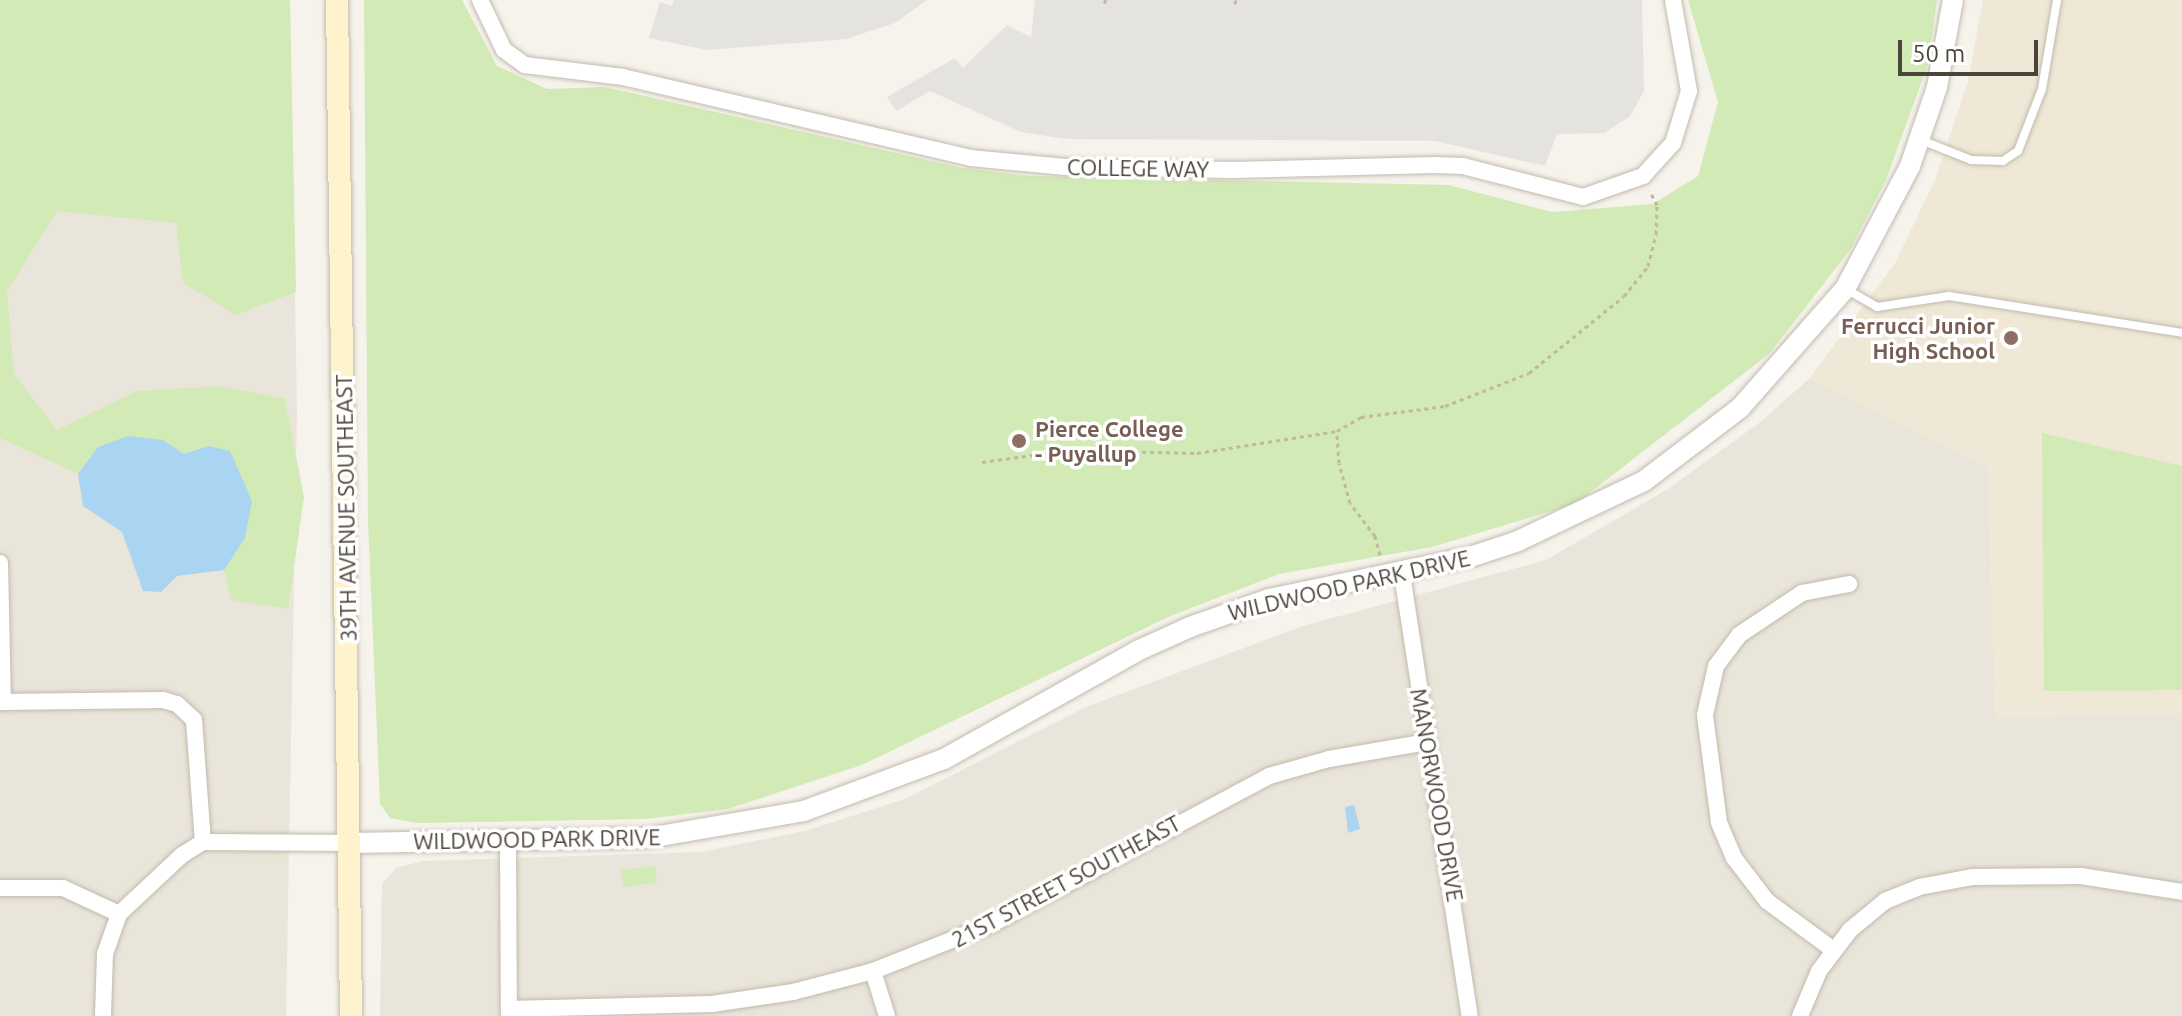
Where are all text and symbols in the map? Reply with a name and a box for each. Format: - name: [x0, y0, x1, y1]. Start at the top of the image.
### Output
- scale bar: [1902, 24, 2042, 74]
- text: 50 m: [1912, 40, 1965, 67]
- street label: COLLEGE WAY: [1067, 154, 1209, 182]
- place label: Ferrucci Junior High School: [1841, 312, 1995, 364]
- marker: Ferrucci Junior High School: [2002, 329, 2020, 347]
- street label: 39TH AVENUE SOUTHEAST: [330, 374, 362, 642]
- place label: Pierce College - Puyallup: [1035, 415, 1184, 466]
- marker: Pierce College - Puyallup: [1010, 432, 1028, 450]
- street label: WILDWOOD PARK DRIVE: [1225, 544, 1473, 626]
- street label: MANORWOOD DRIVE: [1405, 686, 1469, 904]
- street label: 21ST STREET SOUTHEAST: [947, 809, 1185, 953]
- street label: WILDWOOD PARK DRIVE: [413, 824, 661, 854]

